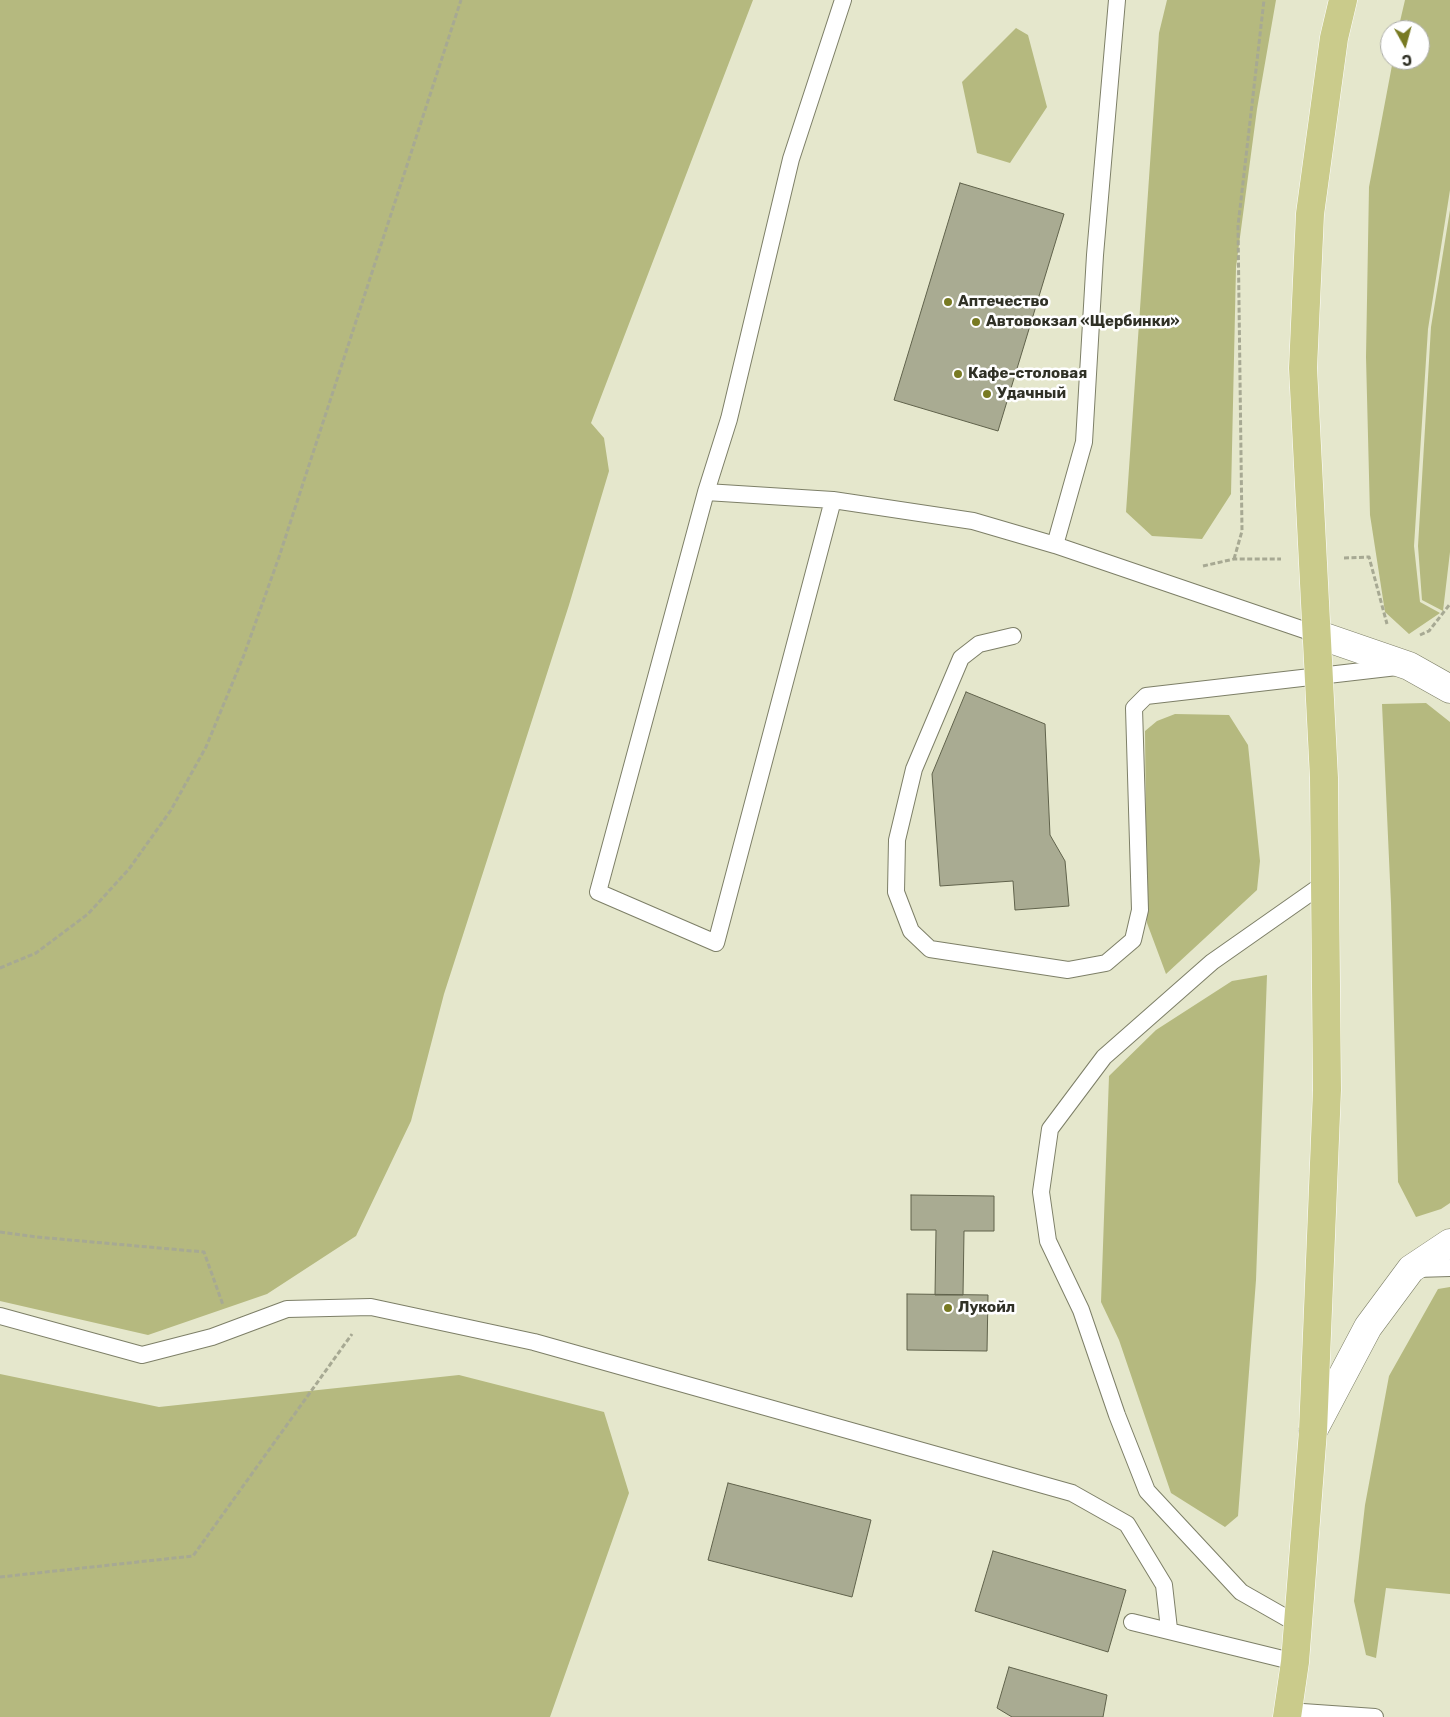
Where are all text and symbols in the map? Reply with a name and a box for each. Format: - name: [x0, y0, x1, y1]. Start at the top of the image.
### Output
- north arrow: [1380, 20, 1430, 70]
- text: С: [1401, 50, 1413, 68]
- place label: Аптечество: [958, 293, 1049, 311]
- marker: Аптечество: [942, 296, 954, 308]
- place label: Автовокзал «Щербинки»: [986, 313, 1180, 331]
- marker: Автовокзал «Щербинки»: [970, 316, 982, 328]
- place label: Кафе-столовая: [968, 365, 1087, 383]
- marker: Кафе-столовая: [952, 368, 964, 380]
- place label: Удачный: [997, 385, 1066, 403]
- marker: Удачный: [981, 388, 993, 400]
- place label: Лукойл: [958, 1299, 1015, 1317]
- marker: Лукойл: [942, 1302, 954, 1314]

